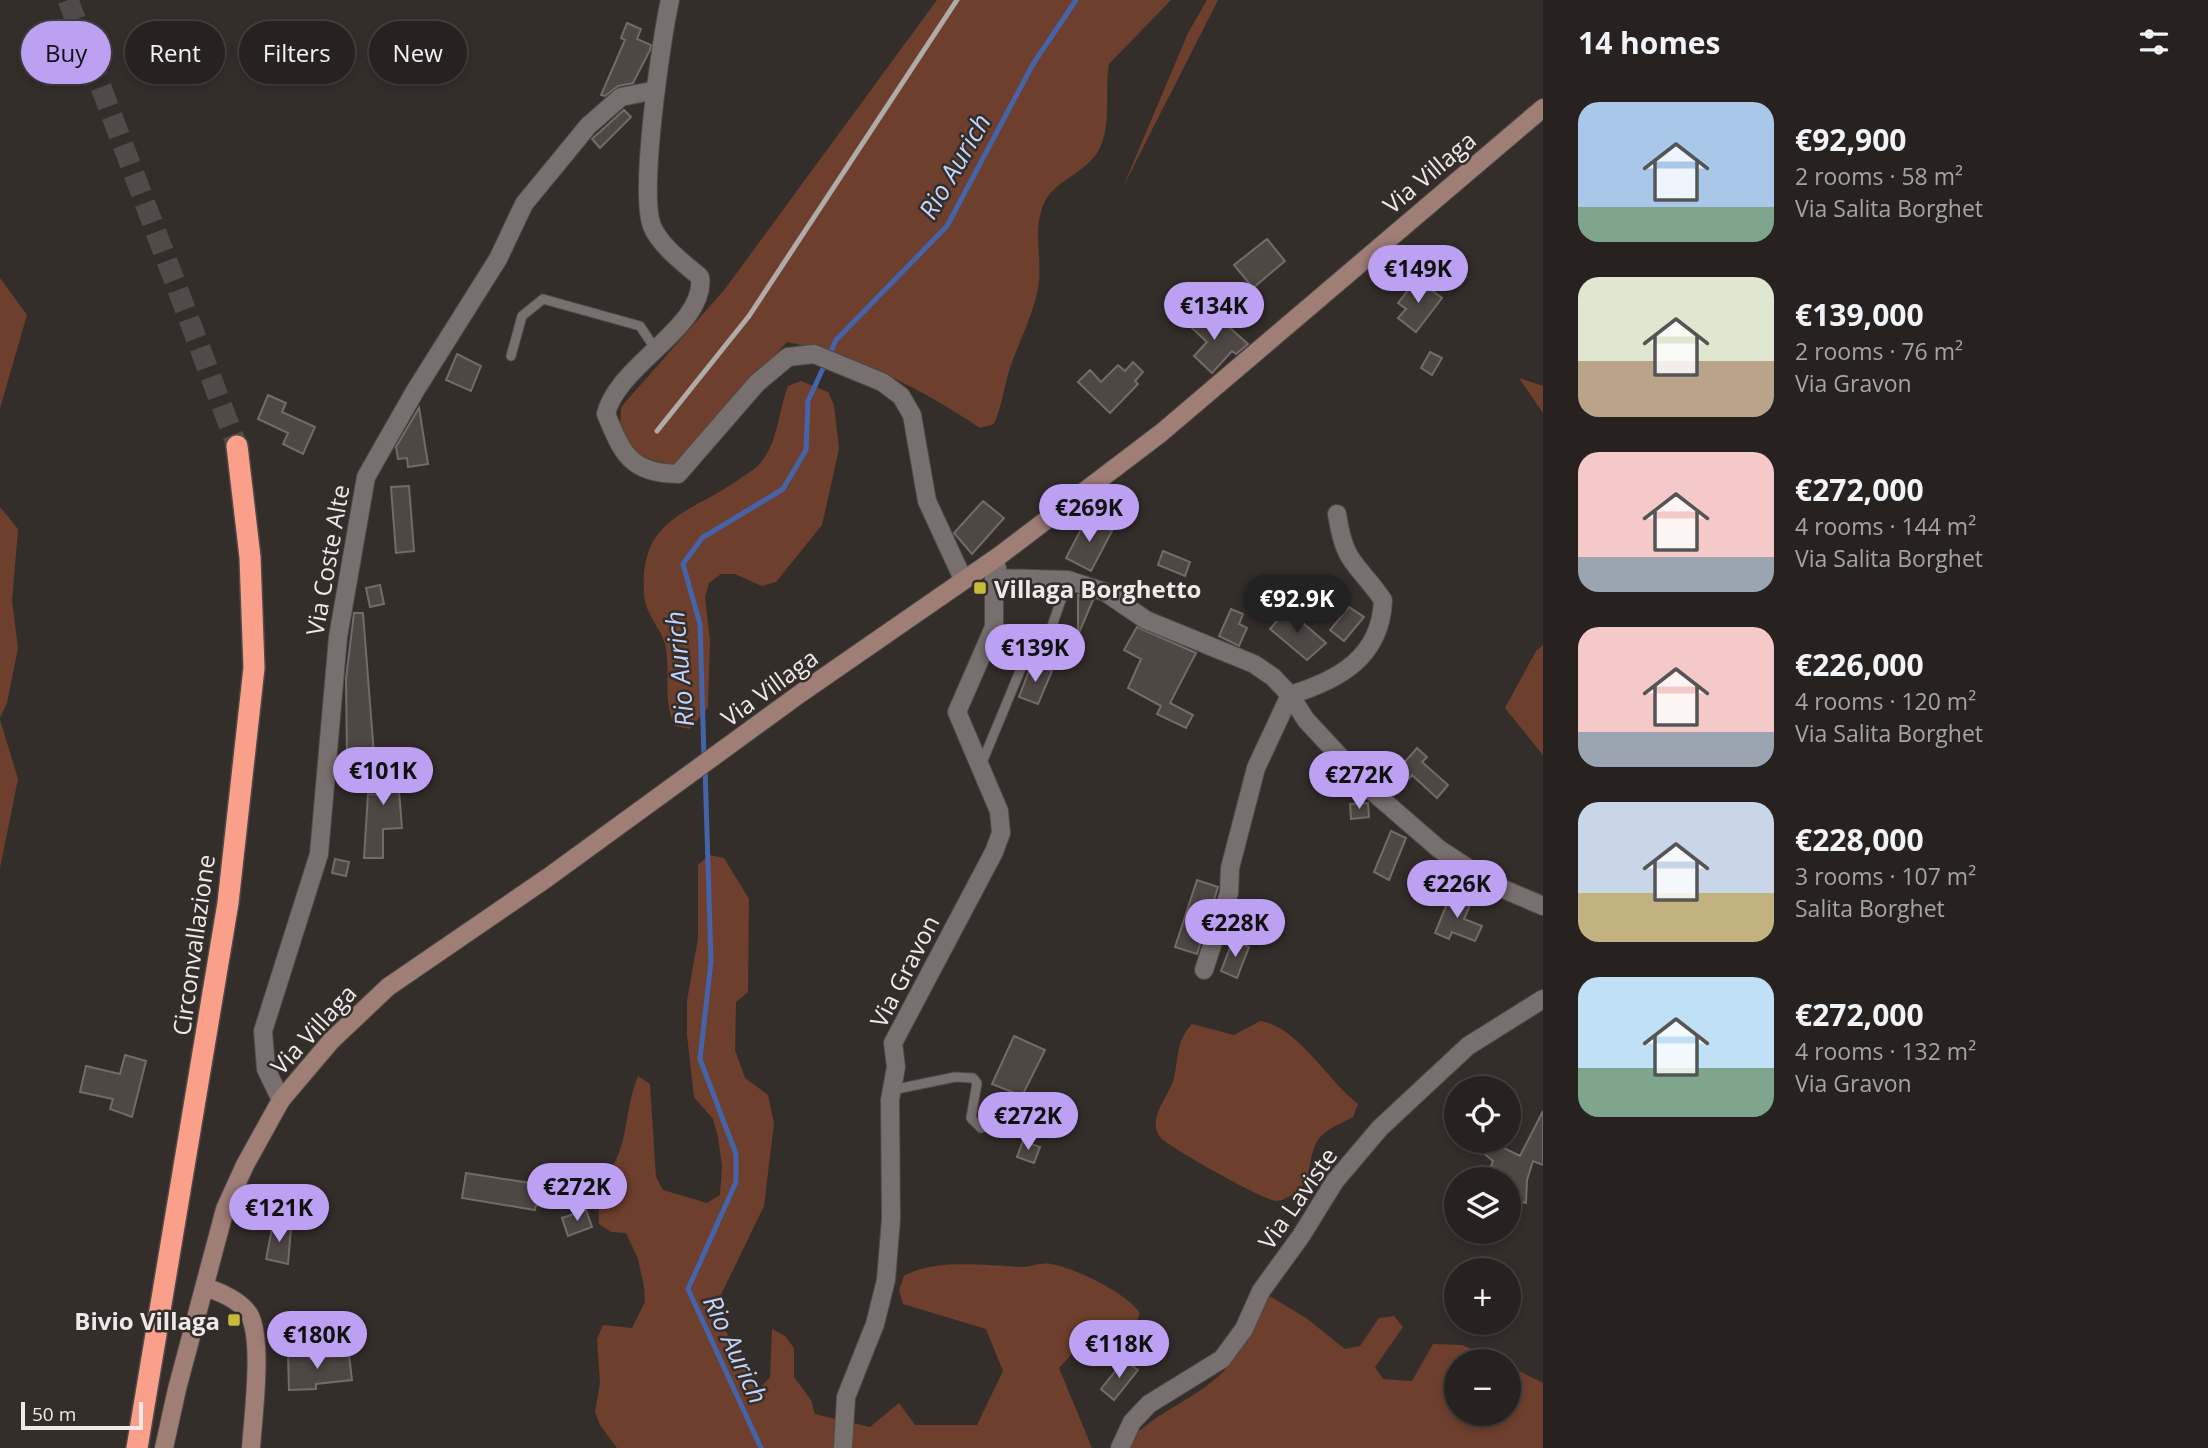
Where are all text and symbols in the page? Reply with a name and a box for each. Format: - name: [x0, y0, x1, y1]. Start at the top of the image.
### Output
- chip: Buy: [21, 21, 111, 84]
- chip: Rent: [125, 21, 225, 84]
- chip: Filters: [239, 21, 355, 84]
- chip: New: [369, 21, 467, 84]
- text: 14 homes: [1578, 22, 1721, 63]
- icon: filters: [2135, 23, 2173, 61]
- water label: Rio Aurich: [909, 107, 999, 225]
- text: €92,900: [1795, 119, 1906, 160]
- street label: Via Villaga: [1375, 123, 1483, 221]
- icon: home: [1634, 130, 1718, 214]
- text: 2 rooms · 58 m²: [1795, 160, 1963, 192]
- text: Via Salita Borghet: [1795, 192, 1983, 224]
- pin: €149K: [1369, 246, 1467, 305]
- text: €149K: [1384, 252, 1452, 284]
- pin: €134K: [1165, 282, 1263, 342]
- text: €134K: [1180, 289, 1248, 321]
- text: €139,000: [1795, 294, 1924, 335]
- icon: home: [1634, 305, 1718, 389]
- text: 2 rooms · 76 m²: [1795, 335, 1963, 367]
- text: Via Gravon: [1795, 367, 1912, 399]
- text: €272,000: [1795, 469, 1924, 510]
- icon: home: [1634, 480, 1718, 564]
- street label: Via Coste Alte: [298, 482, 356, 638]
- pin: €269K: [1040, 484, 1138, 544]
- text: €269K: [1055, 491, 1123, 523]
- text: 4 rooms · 144 m²: [1795, 510, 1976, 542]
- text: Via Salita Borghet: [1795, 542, 1983, 574]
- place label: Villaga Borghetto: [994, 572, 1201, 605]
- pin: €92.9K: [1240, 576, 1354, 635]
- marker: Villaga Borghetto: [972, 580, 988, 596]
- text: €92.9K: [1260, 582, 1334, 614]
- water label: Rio Aurich: [656, 610, 702, 728]
- pin: €139K: [986, 624, 1084, 684]
- text: €139K: [1001, 631, 1069, 663]
- street label: Via Villaga: [714, 641, 824, 733]
- text: €226,000: [1795, 644, 1924, 685]
- icon: home: [1634, 655, 1718, 739]
- text: 4 rooms · 120 m²: [1795, 685, 1976, 717]
- text: Via Salita Borghet: [1795, 717, 1983, 749]
- pin: €101K: [334, 748, 432, 807]
- pin: €272K: [1310, 752, 1408, 811]
- text: €101K: [349, 754, 417, 786]
- text: €272K: [1325, 758, 1393, 790]
- text: €228,000: [1795, 819, 1924, 860]
- icon: home: [1634, 830, 1718, 914]
- street label: Circonvallazione: [164, 852, 222, 1038]
- pin: €226K: [1408, 860, 1506, 920]
- text: 3 rooms · 107 m²: [1795, 860, 1976, 892]
- text: €226K: [1423, 867, 1491, 899]
- text: Salita Borghet: [1795, 892, 1945, 924]
- pin: €228K: [1186, 900, 1284, 959]
- text: €228K: [1201, 906, 1269, 938]
- street label: Via Gravon: [862, 909, 946, 1033]
- street label: Via Villaga: [263, 977, 363, 1081]
- text: €272,000: [1795, 994, 1924, 1035]
- icon: home: [1634, 1005, 1718, 1089]
- text: 4 rooms · 132 m²: [1795, 1035, 1976, 1067]
- text: Via Gravon: [1795, 1067, 1912, 1099]
- map controls: [1444, 1076, 1521, 1426]
- button: locate: [1444, 1076, 1521, 1153]
- pin: €272K: [979, 1092, 1077, 1152]
- text: €272K: [994, 1099, 1062, 1131]
- street label: Via Laviste: [1250, 1140, 1344, 1256]
- pin: €272K: [528, 1164, 626, 1223]
- button: layers: [1444, 1167, 1521, 1244]
- text: €272K: [543, 1170, 611, 1202]
- pin: €121K: [230, 1184, 328, 1244]
- text: €121K: [245, 1191, 313, 1223]
- button: +: [1444, 1258, 1521, 1335]
- water label: Rio Aurich: [695, 1289, 777, 1409]
- place label: Bivio Villaga: [74, 1304, 220, 1337]
- marker: Bivio Villaga: [226, 1312, 242, 1328]
- pin: €180K: [268, 1312, 366, 1371]
- text: €180K: [283, 1318, 351, 1350]
- pin: €118K: [1070, 1320, 1168, 1380]
- text: €118K: [1085, 1327, 1153, 1359]
- button: −: [1444, 1349, 1521, 1426]
- scale bar: [21, 1399, 144, 1431]
- text: 50 m: [32, 1401, 76, 1427]

